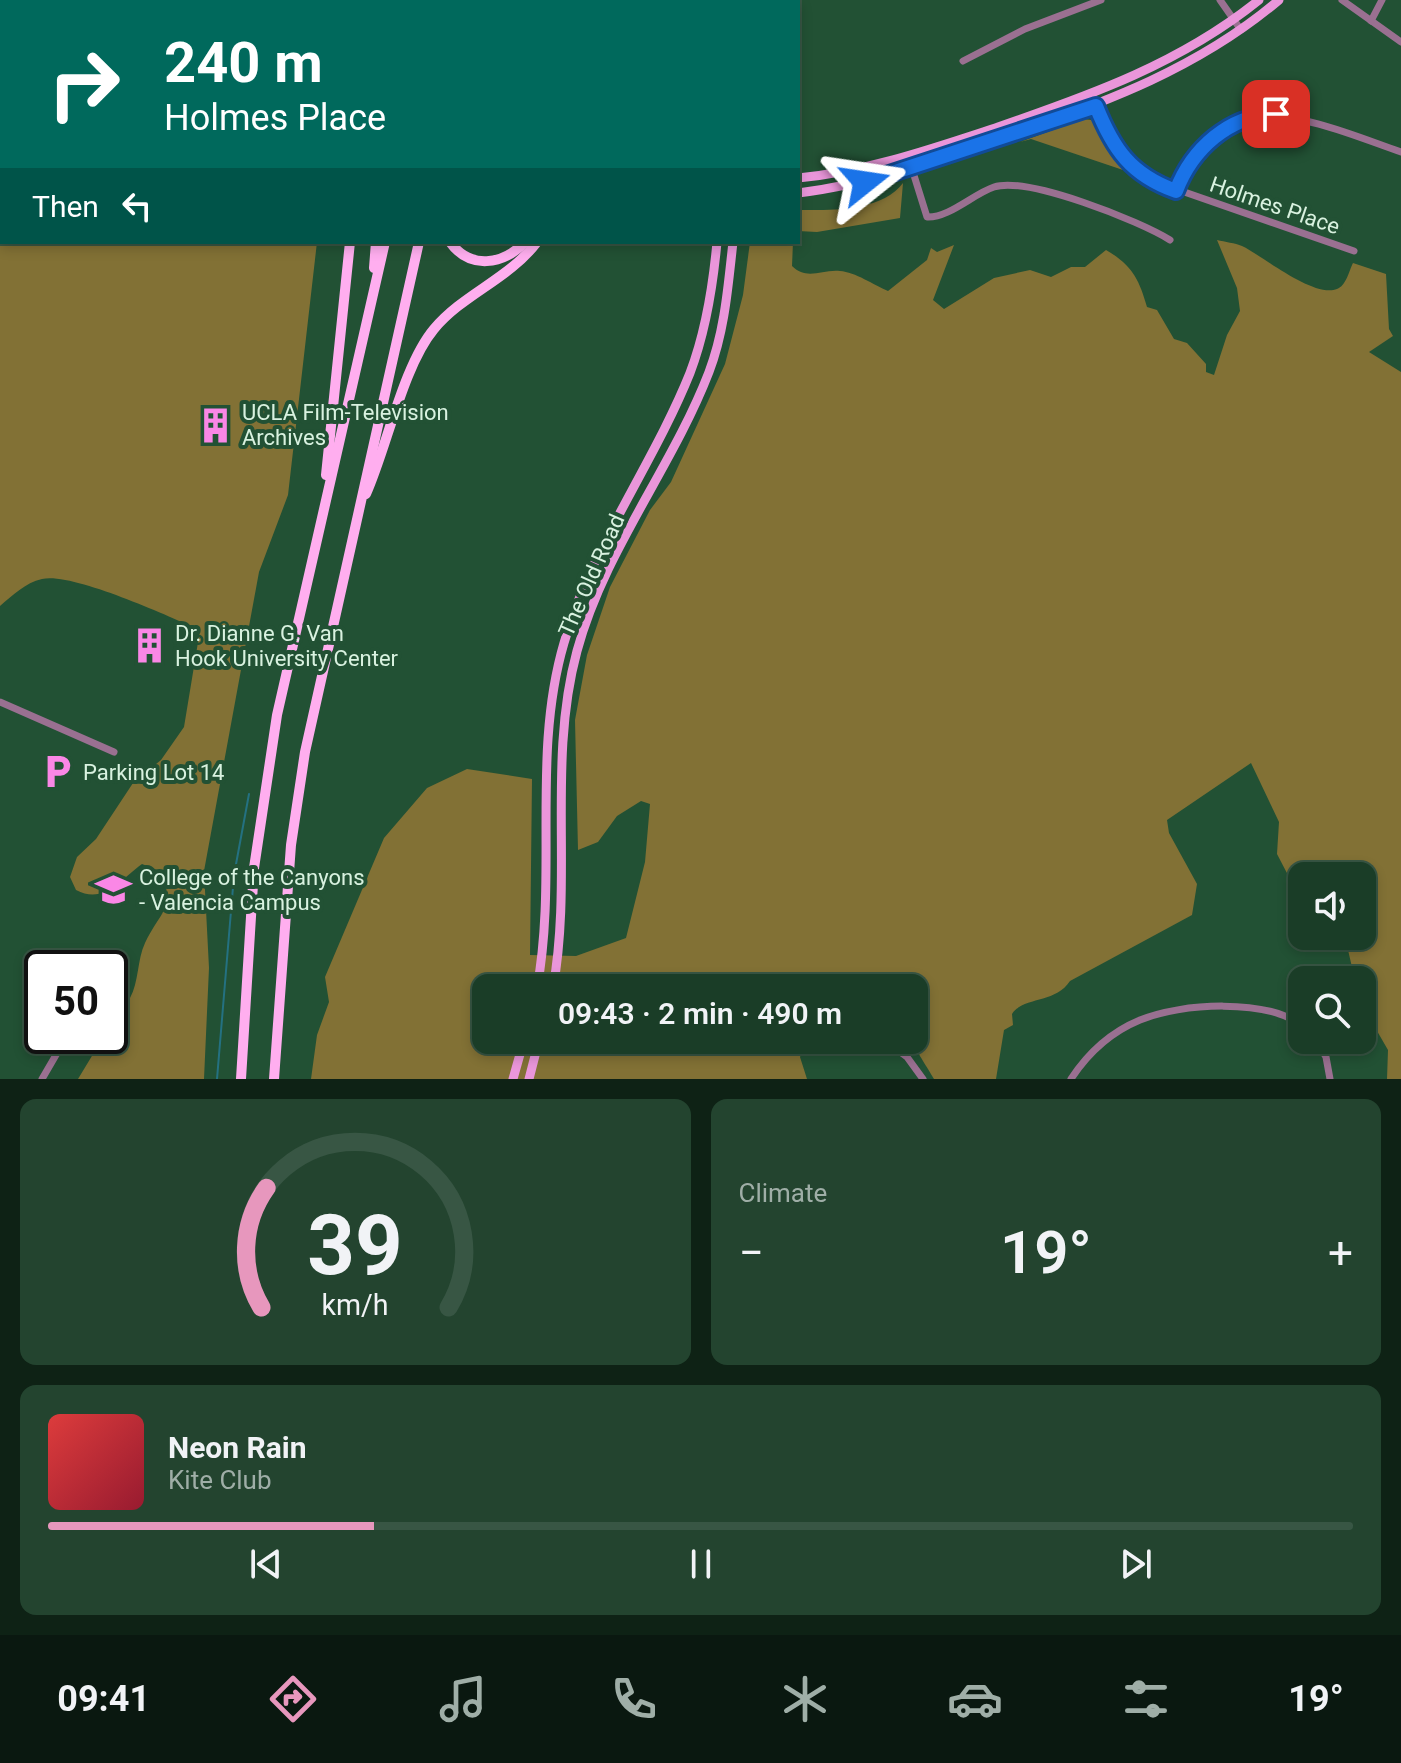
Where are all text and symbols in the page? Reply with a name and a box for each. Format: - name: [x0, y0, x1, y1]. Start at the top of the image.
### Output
- text: 240 m: [164, 30, 323, 96]
- icon: right: [32, 32, 136, 136]
- pin: [1242, 80, 1310, 148]
- icon: arrive: [1254, 92, 1298, 136]
- text: Holmes Place: [164, 97, 386, 139]
- position arrow: [823, 140, 907, 224]
- street label: Holmes Place: [1207, 172, 1343, 239]
- icon: left: [115, 184, 159, 228]
- text: Then: [32, 189, 99, 224]
- place label: UCLA Film-Television Archives: [242, 400, 449, 450]
- building icon: UCLA Film-Television Archives: [197, 406, 235, 444]
- street label: The Old Road: [553, 510, 630, 640]
- place label: Dr. Dianne G. Van Hook University Center: [175, 621, 399, 671]
- building icon: Dr. Dianne G. Van Hook University Center: [130, 627, 168, 665]
- parking icon: Parking Lot 14: [38, 753, 76, 791]
- place label: Parking Lot 14: [83, 760, 224, 785]
- map controls: [1288, 862, 1376, 1054]
- button: sound: [1288, 862, 1376, 950]
- place label: College of the Canyons - Valencia Campus: [139, 865, 365, 915]
- school or university icon: College of the Canyons - Valencia Campus: [94, 871, 132, 909]
- speed limit sign: 50: [24, 950, 128, 1054]
- button: search: [1288, 966, 1376, 1054]
- text: 09:43 · 2 min · 490 m: [558, 996, 842, 1031]
- text: Climate: [739, 1178, 827, 1208]
- text: 39: [308, 1197, 403, 1294]
- text: 19°: [1000, 1217, 1092, 1288]
- text: −: [739, 1227, 764, 1279]
- text: +: [1328, 1227, 1353, 1279]
- text: km/h: [322, 1288, 389, 1322]
- text: Neon Rain: [168, 1430, 307, 1465]
- text: Kite Club: [168, 1465, 272, 1495]
- icon: previous: [244, 1542, 288, 1586]
- icon: pause: [679, 1542, 723, 1586]
- icon: next: [1114, 1542, 1158, 1586]
- icon: directions: [265, 1671, 321, 1727]
- icon: music: [435, 1671, 491, 1727]
- icon: phone: [606, 1671, 662, 1727]
- icon: climate: [777, 1671, 833, 1727]
- icon: car: [947, 1671, 1003, 1727]
- icon: filters: [1118, 1671, 1174, 1727]
- text: 09:41: [57, 1678, 150, 1720]
- text: 19°: [1288, 1678, 1344, 1720]

